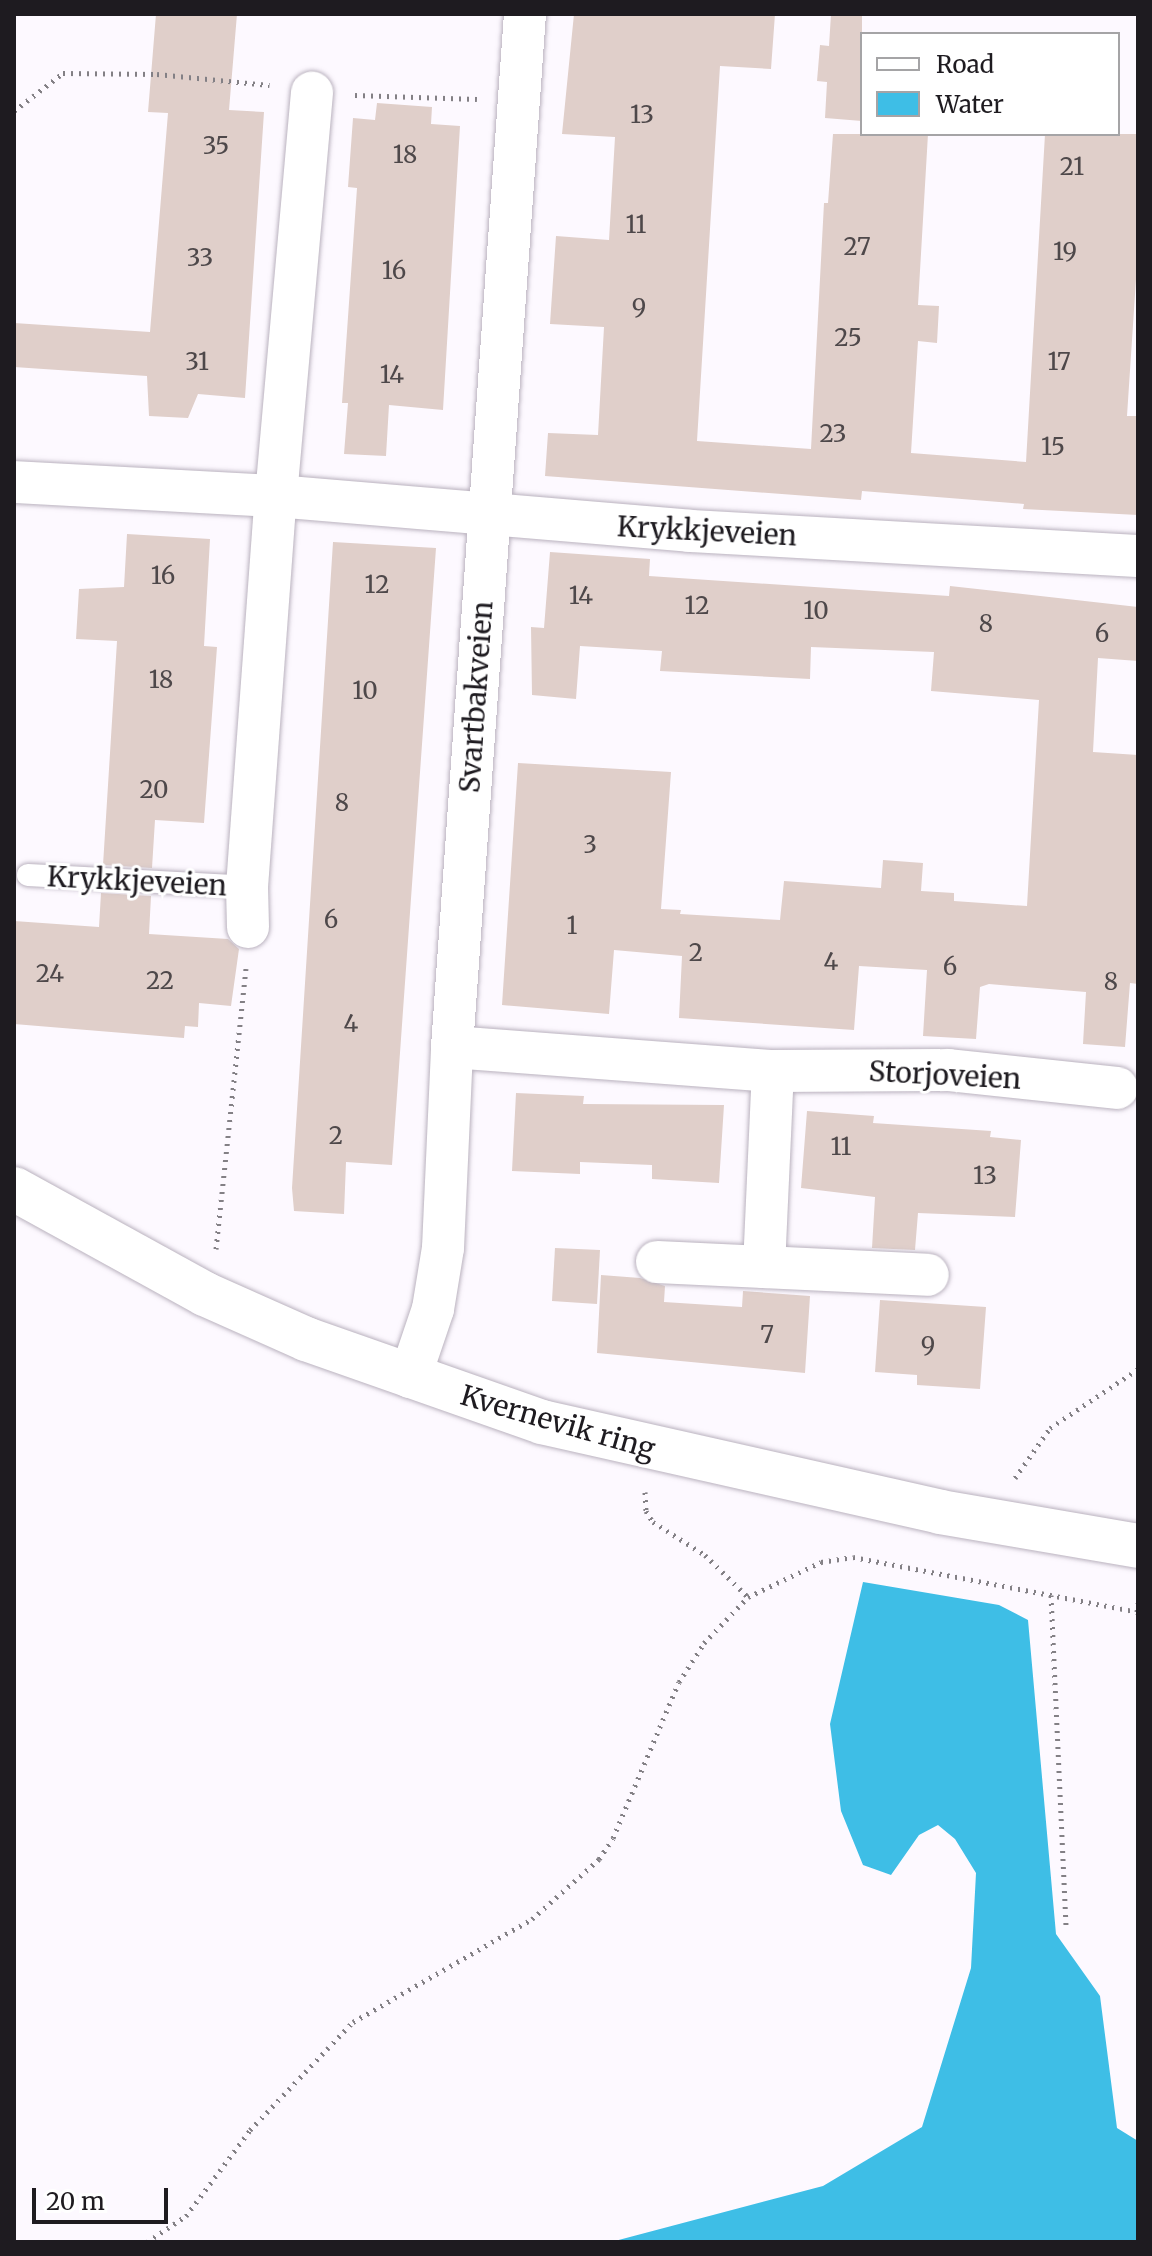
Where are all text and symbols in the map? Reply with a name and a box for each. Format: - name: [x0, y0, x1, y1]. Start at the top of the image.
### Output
- legend: [860, 32, 1120, 136]
- text: Road: [936, 49, 994, 80]
- text: Water: [936, 89, 1004, 120]
- house number: 13: [630, 101, 654, 129]
- house number: 35: [203, 132, 229, 160]
- house number: 18: [393, 141, 417, 169]
- house number: 21: [1060, 153, 1084, 181]
- house number: 11: [626, 211, 646, 239]
- house number: 27: [843, 233, 871, 261]
- house number: 19: [1053, 238, 1077, 266]
- house number: 33: [187, 244, 213, 272]
- house number: 16: [382, 257, 406, 285]
- house number: 9: [632, 294, 646, 322]
- house number: 25: [834, 324, 862, 352]
- house number: 31: [185, 348, 209, 376]
- house number: 17: [1047, 348, 1071, 376]
- house number: 14: [380, 361, 404, 389]
- house number: 23: [819, 420, 847, 448]
- house number: 15: [1041, 433, 1065, 461]
- street label: Krykkjeveien: [616, 510, 798, 552]
- house number: 16: [151, 562, 175, 590]
- house number: 12: [365, 571, 389, 599]
- house number: 14: [569, 582, 593, 610]
- house number: 12: [685, 592, 709, 620]
- house number: 10: [803, 597, 829, 625]
- street label: Svartbakveien: [453, 600, 499, 794]
- house number: 8: [979, 610, 993, 638]
- house number: 6: [1095, 620, 1109, 648]
- house number: 18: [149, 666, 173, 694]
- house number: 10: [352, 677, 378, 705]
- house number: 20: [139, 776, 169, 804]
- house number: 8: [335, 789, 349, 817]
- house number: 3: [583, 831, 597, 859]
- street label: Krykkjeveien: [46, 860, 228, 902]
- house number: 6: [324, 906, 338, 934]
- house number: 1: [567, 912, 577, 940]
- house number: 2: [689, 939, 703, 967]
- house number: 4: [824, 948, 838, 976]
- house number: 6: [943, 953, 957, 981]
- house number: 24: [36, 960, 64, 988]
- house number: 22: [146, 967, 174, 995]
- house number: 8: [1104, 968, 1118, 996]
- house number: 4: [344, 1010, 358, 1038]
- street label: Storjoveien: [868, 1054, 1022, 1096]
- house number: 2: [329, 1122, 343, 1150]
- house number: 11: [831, 1133, 851, 1161]
- house number: 13: [973, 1162, 997, 1190]
- house number: 7: [760, 1321, 774, 1349]
- house number: 9: [921, 1332, 935, 1360]
- street label: Kvernevik ring: [457, 1378, 659, 1466]
- scale bar: [36, 2172, 172, 2222]
- text: 20 m: [46, 2186, 105, 2217]

